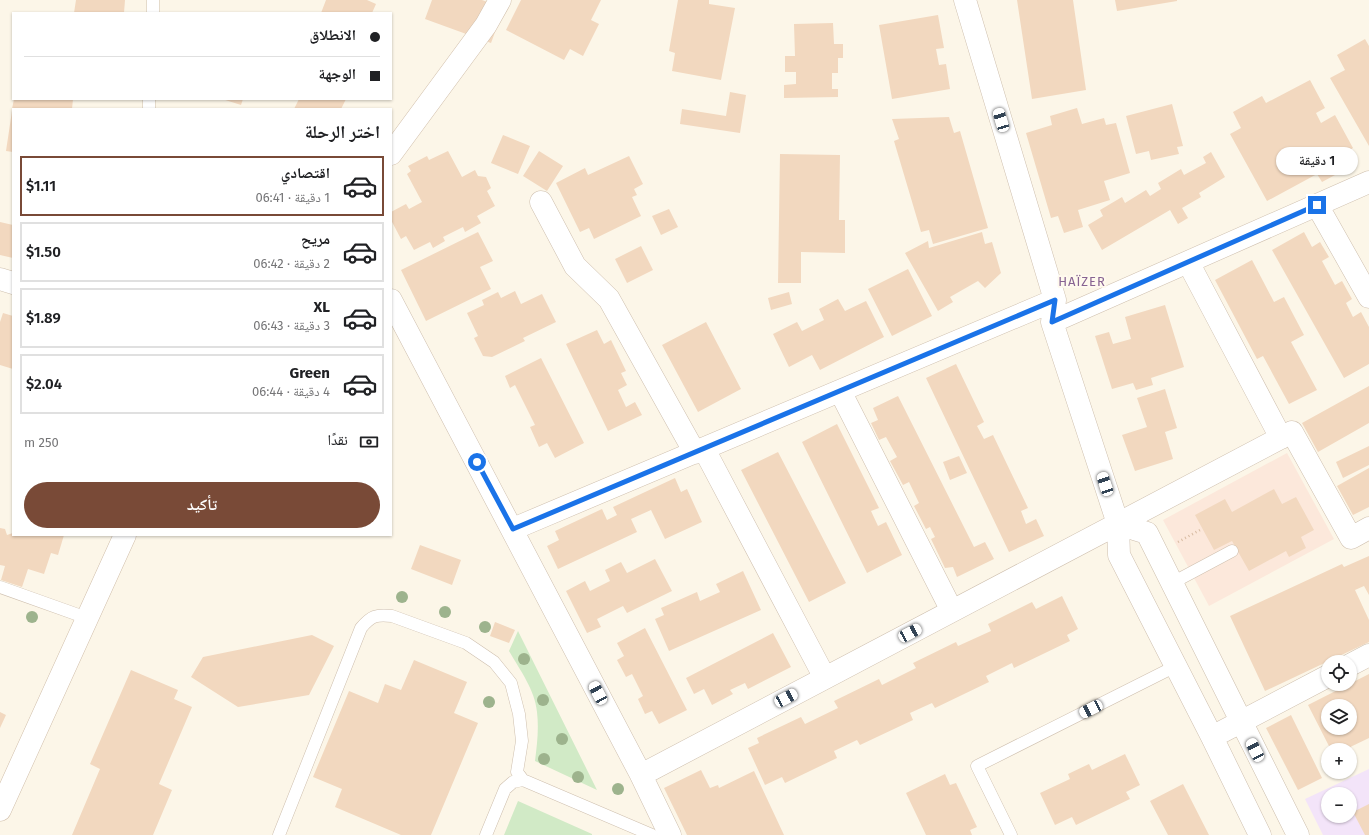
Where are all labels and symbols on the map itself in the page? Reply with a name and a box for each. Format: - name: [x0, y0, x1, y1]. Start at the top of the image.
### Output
- car: [992, 107, 1010, 133]
- callout: 1 دقيقة: [1276, 147, 1358, 175]
- route end: [1308, 196, 1326, 214]
- district label: HAÏZER: [1058, 274, 1106, 289]
- route start: [468, 453, 486, 471]
- car: [1096, 471, 1114, 497]
- car: [897, 622, 923, 644]
- car: [587, 680, 609, 706]
- car: [773, 687, 799, 709]
- car: [1078, 698, 1104, 720]
- car: [1244, 737, 1266, 763]

